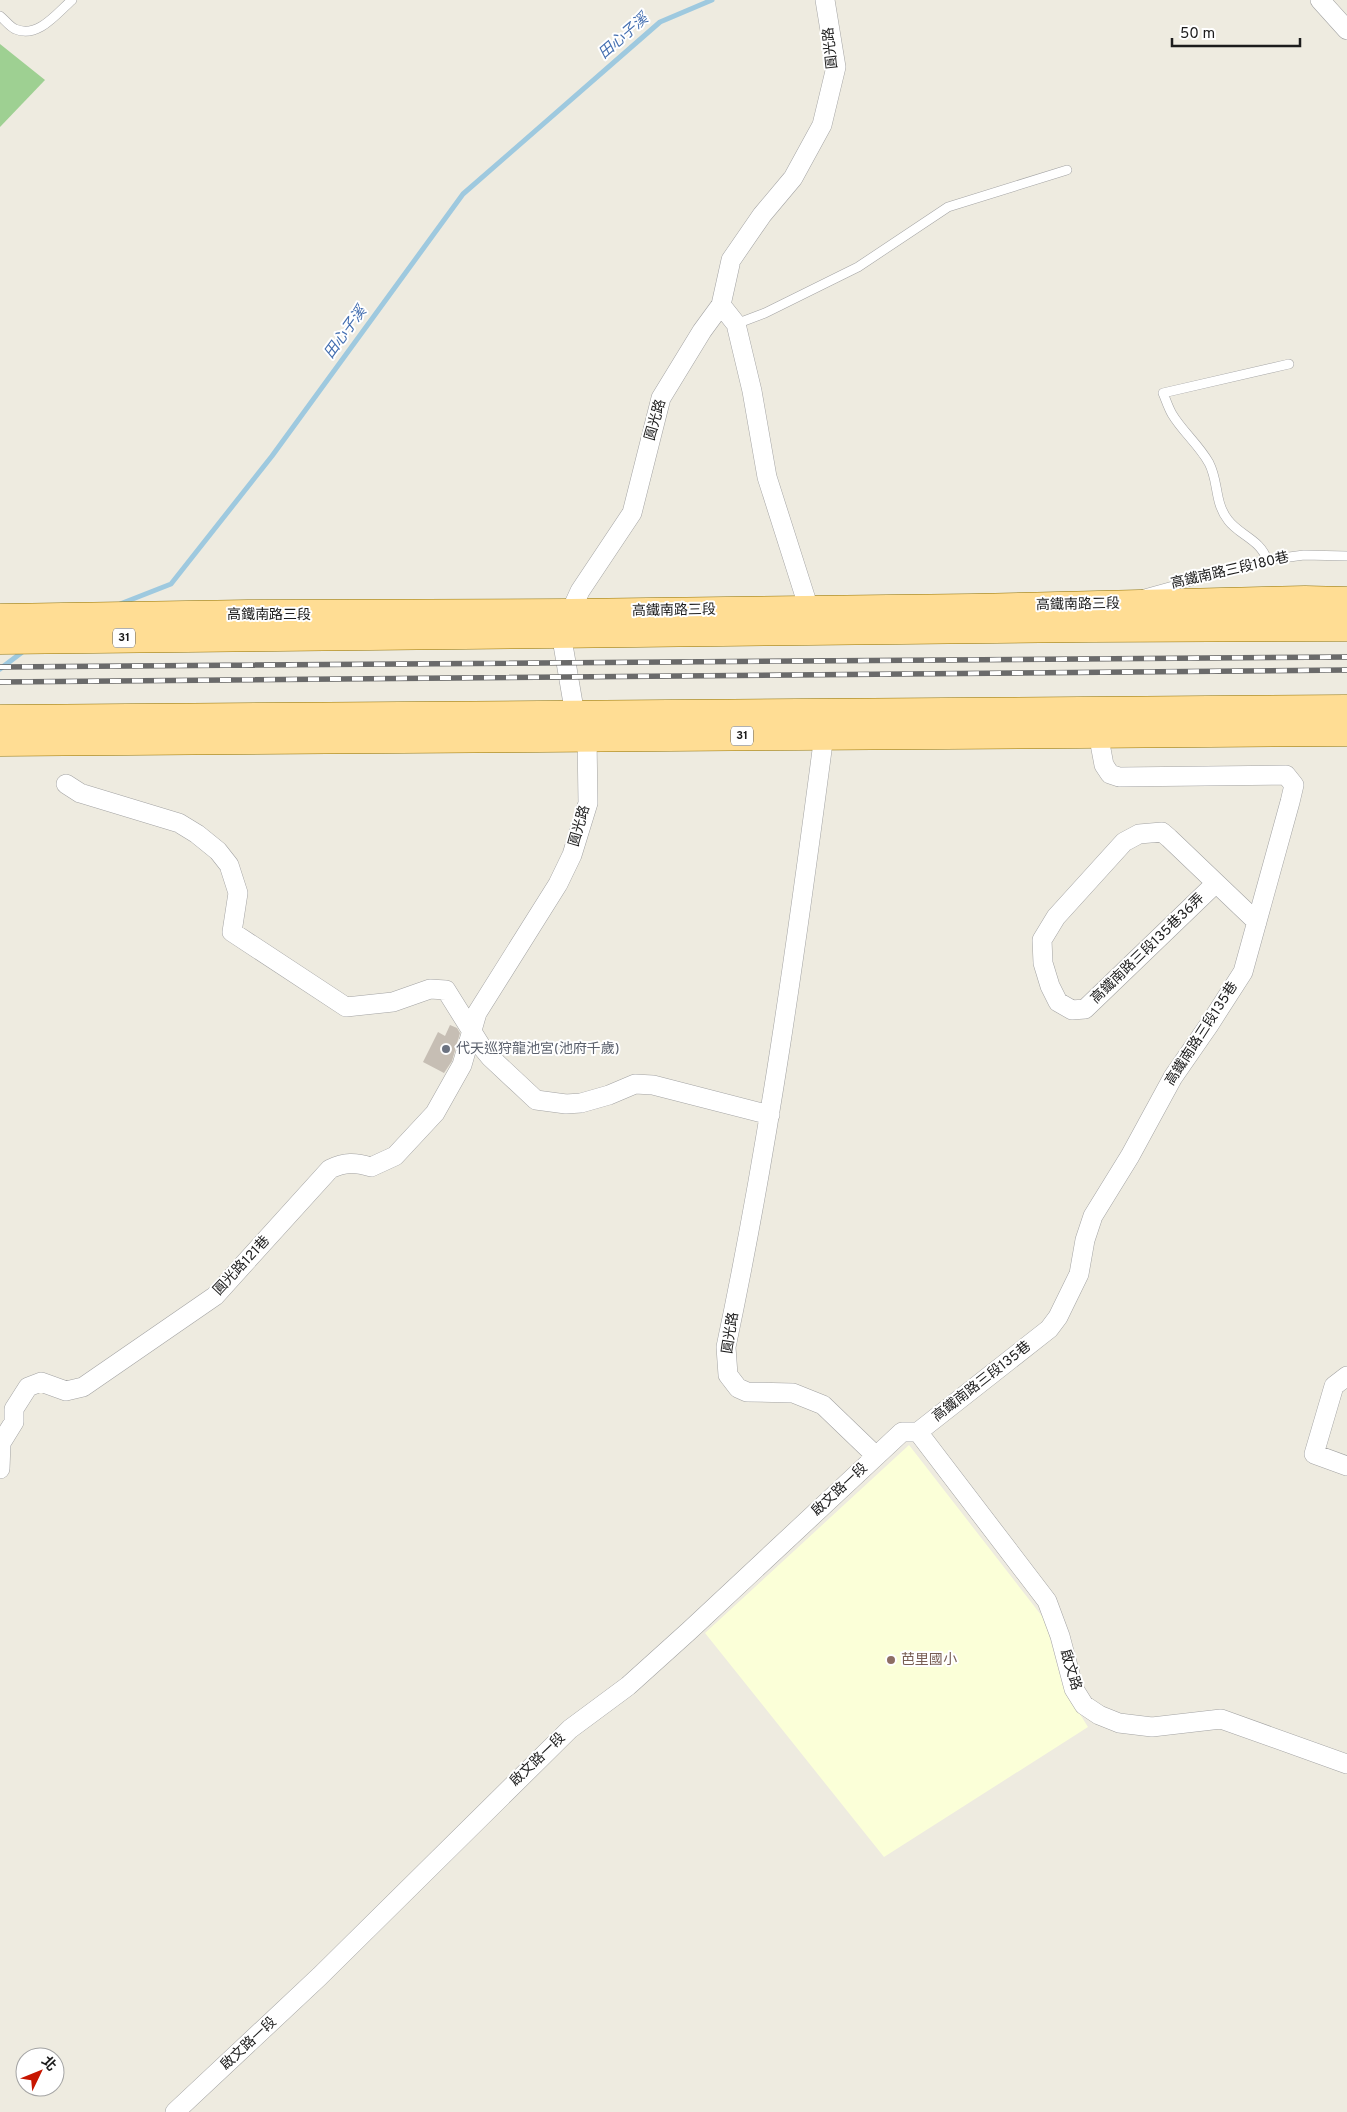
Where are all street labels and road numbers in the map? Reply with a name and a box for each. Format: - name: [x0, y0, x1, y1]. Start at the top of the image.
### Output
- street label: 圓光路: [820, 26, 842, 70]
- street label: 圓光路: [642, 397, 670, 443]
- street label: 高鐵南路三段180巷: [1169, 548, 1291, 593]
- street label: 高鐵南路三段: [1036, 595, 1120, 614]
- street label: 高鐵南路三段: [632, 601, 716, 620]
- street label: 高鐵南路三段: [227, 606, 311, 624]
- road number: 31: [113, 628, 135, 648]
- road number: 31: [731, 726, 753, 746]
- street label: 圓光路: [566, 803, 594, 849]
- street label: 高鐵南路三段135巷36弄: [1087, 890, 1208, 1008]
- street label: 高鐵南路三段135巷: [1161, 978, 1242, 1089]
- street label: 圓光路121巷: [210, 1233, 274, 1299]
- street label: 圓光路: [719, 1311, 743, 1355]
- street label: 高鐵南路三段135巷: [929, 1337, 1035, 1426]
- street label: 啟文路一段: [809, 1460, 871, 1520]
- street label: 啟文路: [1056, 1647, 1084, 1693]
- street label: 啟文路一段: [507, 1730, 569, 1790]
- street label: 啟文路一段: [218, 2014, 280, 2074]

